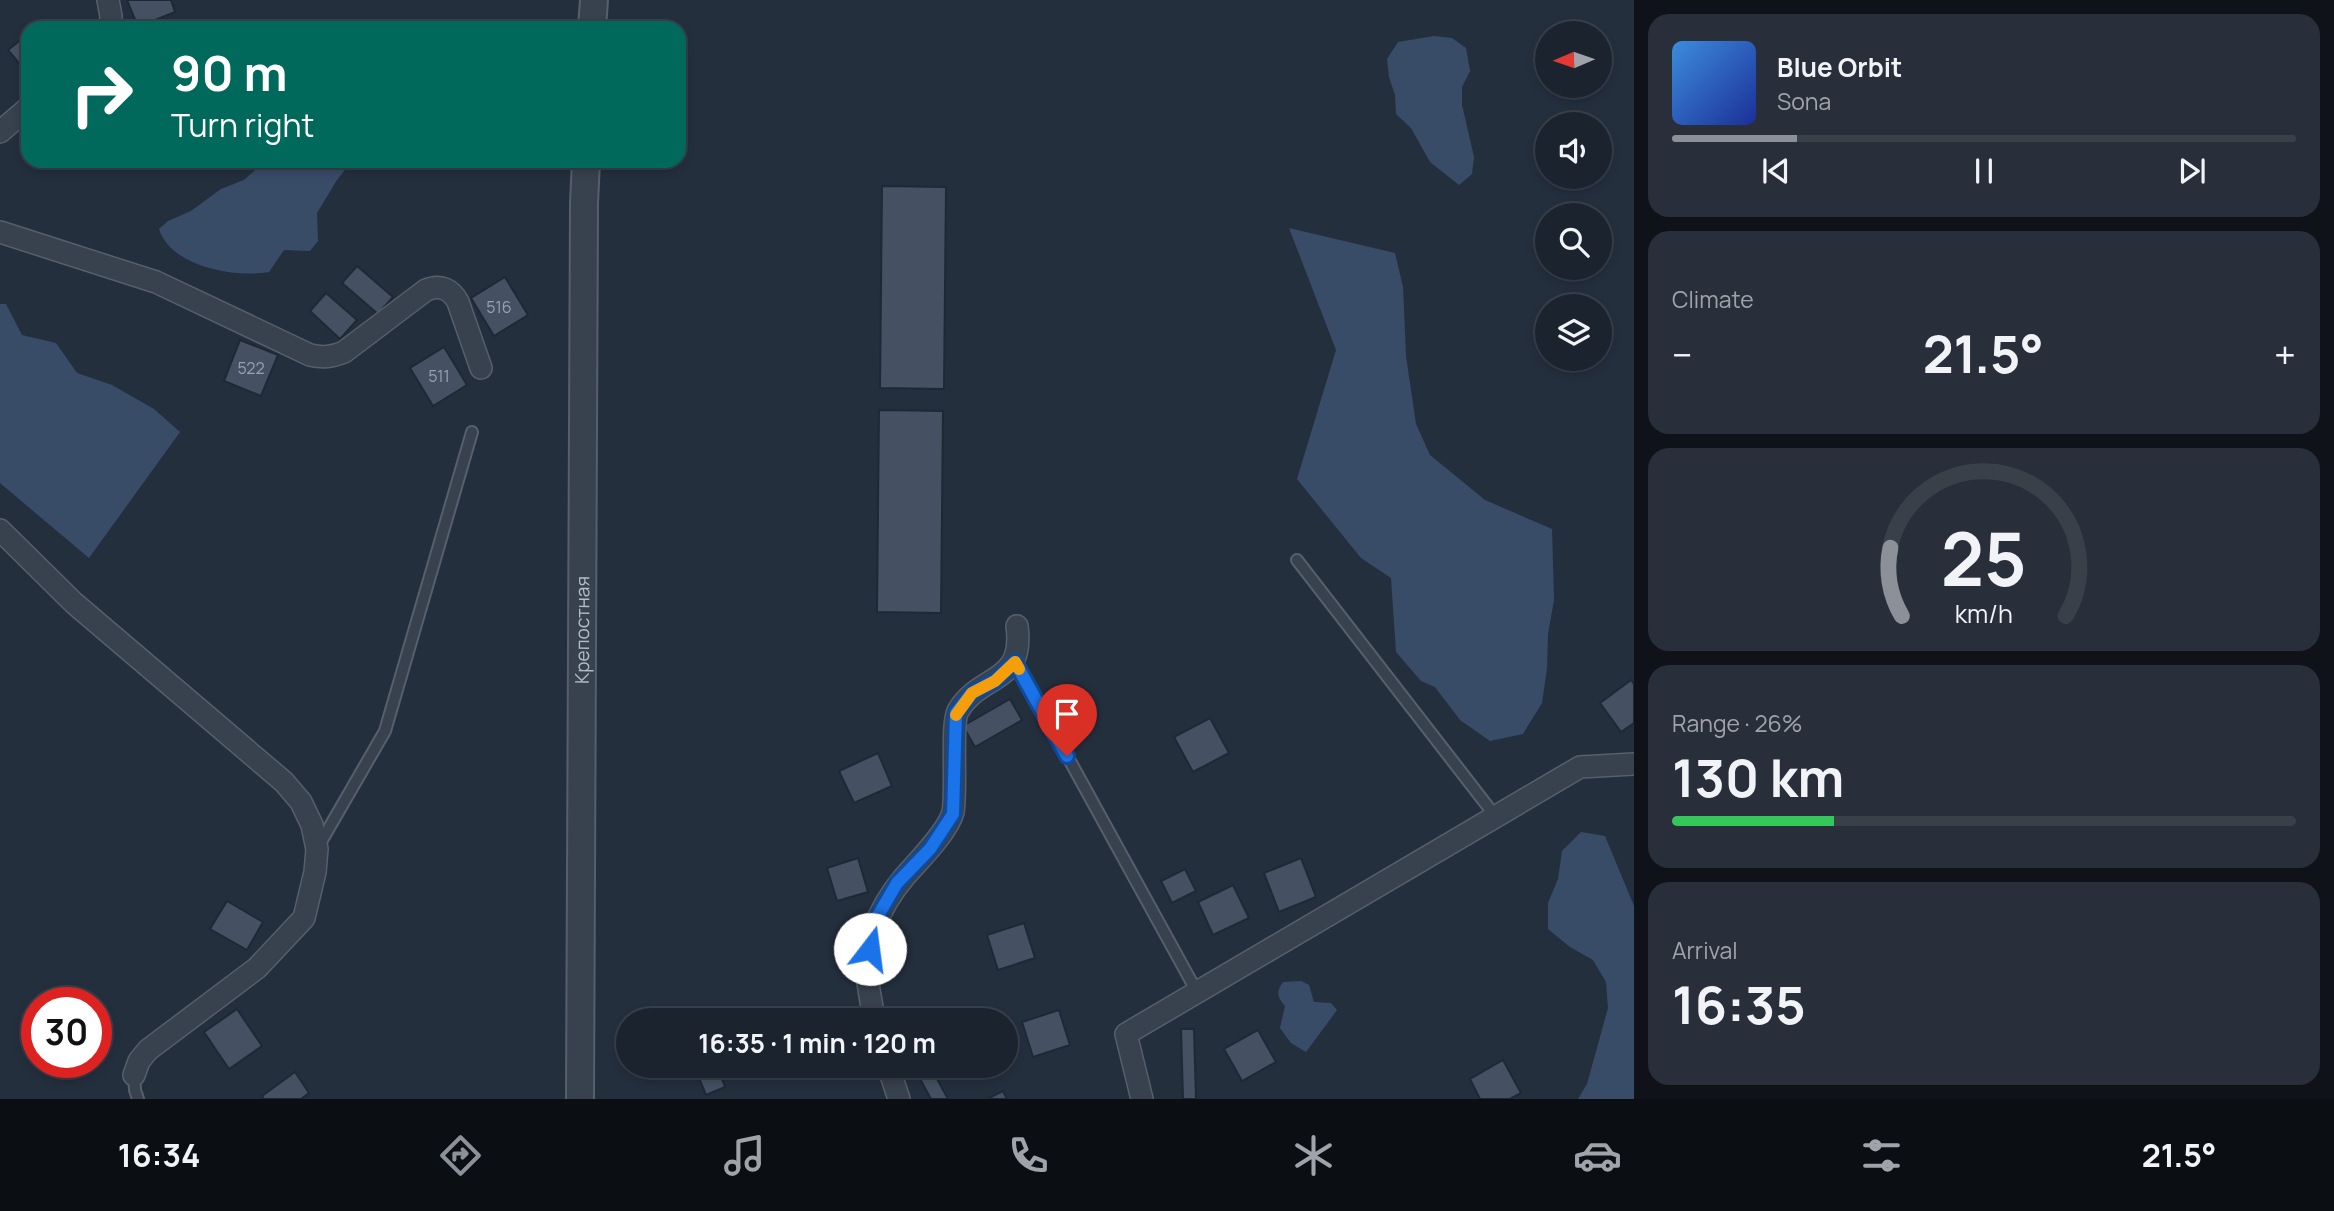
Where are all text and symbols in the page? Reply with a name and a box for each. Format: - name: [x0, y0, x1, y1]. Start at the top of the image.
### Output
- north arrow: [1535, 21, 1612, 98]
- map controls: [1535, 21, 1612, 371]
- text: 90 m: [171, 39, 288, 106]
- icon: right: [56, 49, 147, 140]
- text: Blue Orbit: [1777, 49, 1902, 85]
- text: Sona: [1777, 85, 1831, 117]
- text: Turn right: [171, 103, 314, 147]
- button: sound: [1535, 112, 1612, 189]
- icon: previous: [1757, 152, 1795, 190]
- icon: pause: [1965, 152, 2003, 190]
- icon: next: [2173, 152, 2211, 190]
- button: search: [1535, 203, 1612, 280]
- text: Climate: [1672, 283, 1754, 315]
- button: layers: [1535, 294, 1612, 371]
- house number: 516: [486, 296, 512, 318]
- text: 21.5°: [1923, 318, 2044, 389]
- text: −: [1672, 328, 1693, 380]
- text: +: [2274, 328, 2296, 380]
- house number: 522: [237, 357, 265, 379]
- house number: 511: [428, 365, 450, 387]
- text: 25: [1941, 508, 2027, 608]
- street label: Крепостная: [569, 576, 595, 684]
- text: km/h: [1955, 595, 2013, 630]
- pin: [1037, 684, 1097, 756]
- icon: arrive: [1048, 695, 1086, 733]
- text: Range · 26%: [1672, 707, 1803, 739]
- text: 130 km: [1672, 742, 1844, 813]
- position arrow: [833, 912, 907, 986]
- text: Arrival: [1672, 934, 1738, 966]
- text: 16:35: [1672, 969, 1806, 1040]
- speed limit sign: 30: [21, 987, 112, 1078]
- text: 16:35 · 1 min · 120 m: [698, 1025, 936, 1061]
- icon: directions: [436, 1131, 485, 1180]
- icon: music: [720, 1131, 769, 1180]
- icon: phone: [1004, 1131, 1053, 1180]
- icon: climate: [1289, 1131, 1338, 1180]
- icon: car: [1573, 1131, 1622, 1180]
- icon: filters: [1857, 1131, 1906, 1180]
- text: 16:34: [118, 1133, 201, 1177]
- text: 21.5°: [2142, 1133, 2216, 1177]

